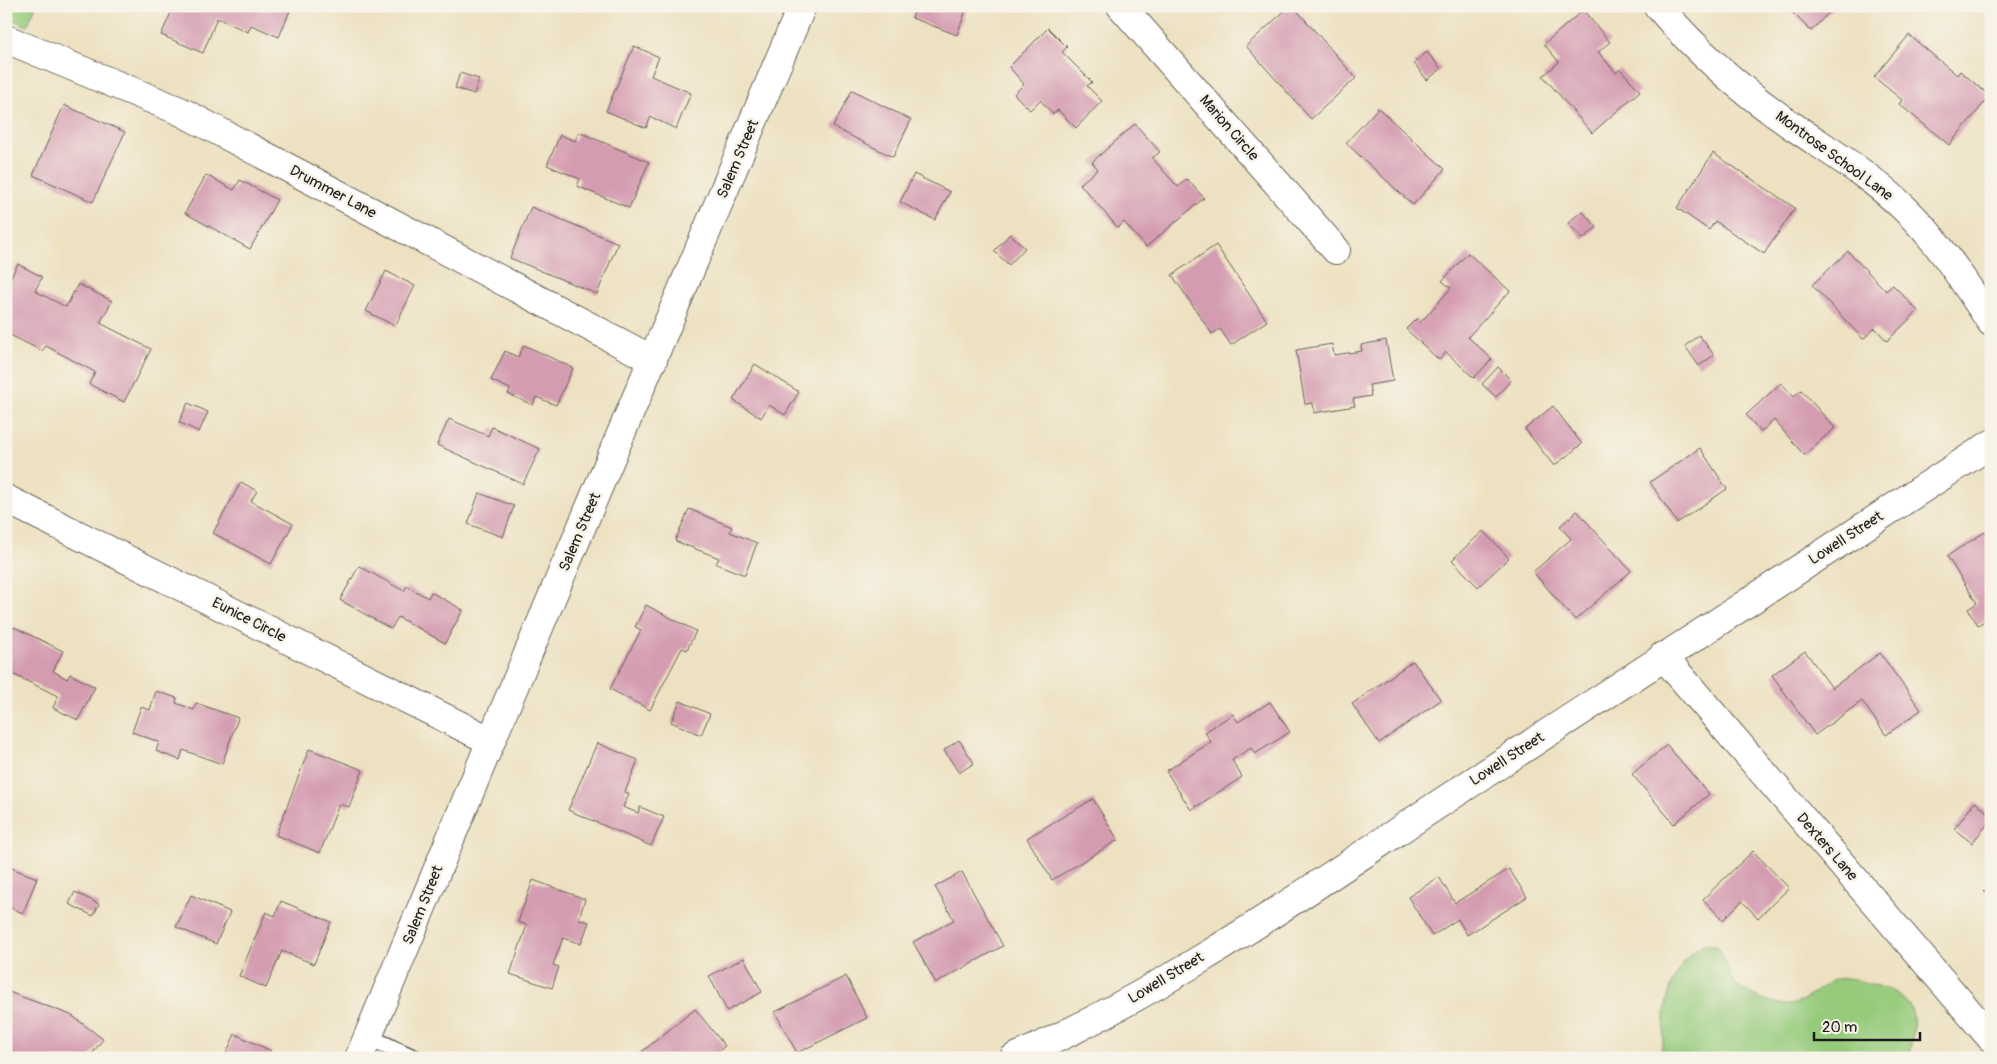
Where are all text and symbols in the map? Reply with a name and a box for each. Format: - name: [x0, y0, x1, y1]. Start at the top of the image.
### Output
- street label: Marion Circle: [1195, 91, 1263, 165]
- street label: Montrose School Lane: [1771, 107, 1897, 205]
- street label: Salem Street: [713, 116, 763, 201]
- street label: Drummer Lane: [286, 161, 380, 223]
- street label: Salem Street: [555, 489, 605, 574]
- street label: Lowell Street: [1805, 506, 1888, 569]
- street label: Eunice Circle: [209, 593, 290, 647]
- street label: Lowell Street: [1466, 727, 1549, 790]
- street label: Dexters Lane: [1792, 809, 1862, 885]
- street label: Salem Street: [398, 862, 448, 947]
- street label: Lowell Street: [1125, 947, 1208, 1008]
- scale bar: [1814, 1009, 1921, 1041]
- text: 20 m: [1822, 1018, 1857, 1037]

